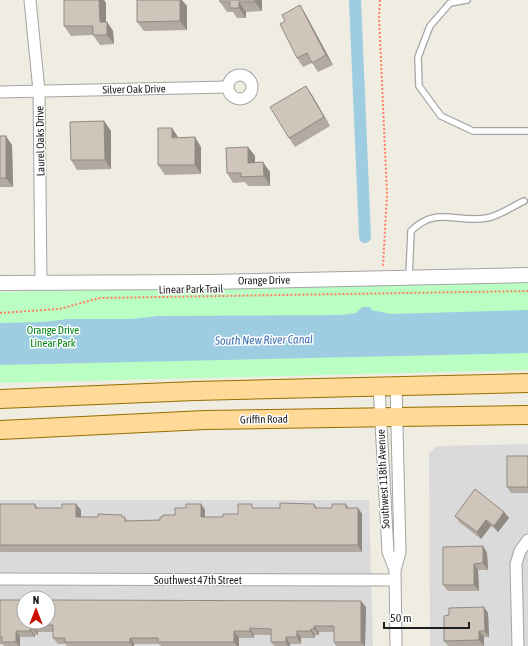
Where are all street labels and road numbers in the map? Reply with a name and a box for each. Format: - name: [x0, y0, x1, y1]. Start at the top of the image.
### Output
- street label: Silver Oak Drive: [102, 82, 166, 96]
- street label: Laurel Oaks Drive: [33, 106, 47, 176]
- street label: Orange Drive: [238, 274, 290, 286]
- street label: Linear Park Trail: [159, 282, 223, 296]
- street label: Griffin Road: [240, 413, 288, 425]
- street label: Southwest 118th Avenue: [374, 429, 392, 529]
- street label: Southwest 47th Street: [154, 574, 242, 586]

